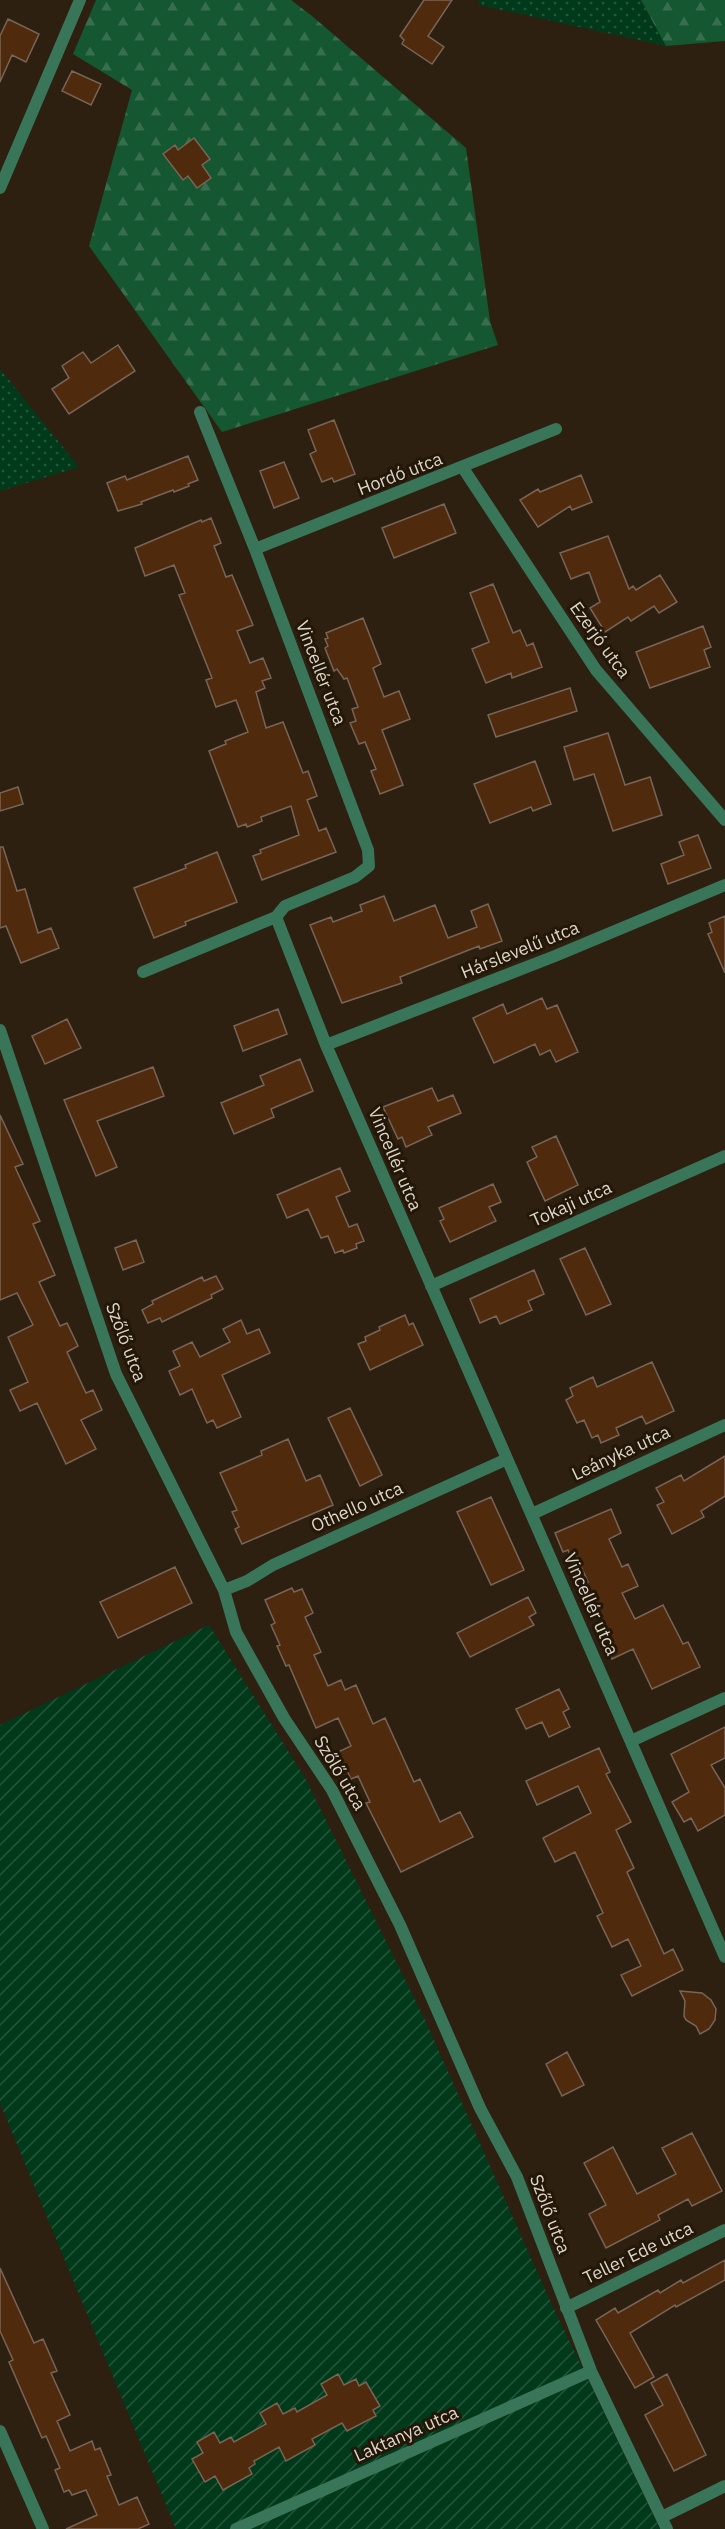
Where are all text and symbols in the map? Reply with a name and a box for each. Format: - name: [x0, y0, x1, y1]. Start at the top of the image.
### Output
- street label: Hordó utca: [354, 447, 446, 500]
- street label: Ezerjó utca: [565, 597, 636, 683]
- street label: Vincellér utca: [291, 617, 352, 729]
- street label: Hárslevelű utca: [457, 915, 583, 984]
- street label: Vincellér utca: [363, 1104, 428, 1214]
- street label: Tokaji utca: [527, 1175, 615, 1232]
- street label: Szőlő utca: [101, 1299, 152, 1385]
- street label: Leányka utca: [568, 1420, 674, 1485]
- street label: Othello utca: [307, 1476, 407, 1537]
- street label: Vincellér utca: [559, 1549, 625, 1659]
- street label: Szőlő utca: [309, 1731, 372, 1815]
- street label: Szőlő utca: [525, 2171, 576, 2257]
- street label: Teller Ede utca: [579, 2216, 697, 2289]
- street label: Laktanya utca: [350, 2400, 462, 2467]

